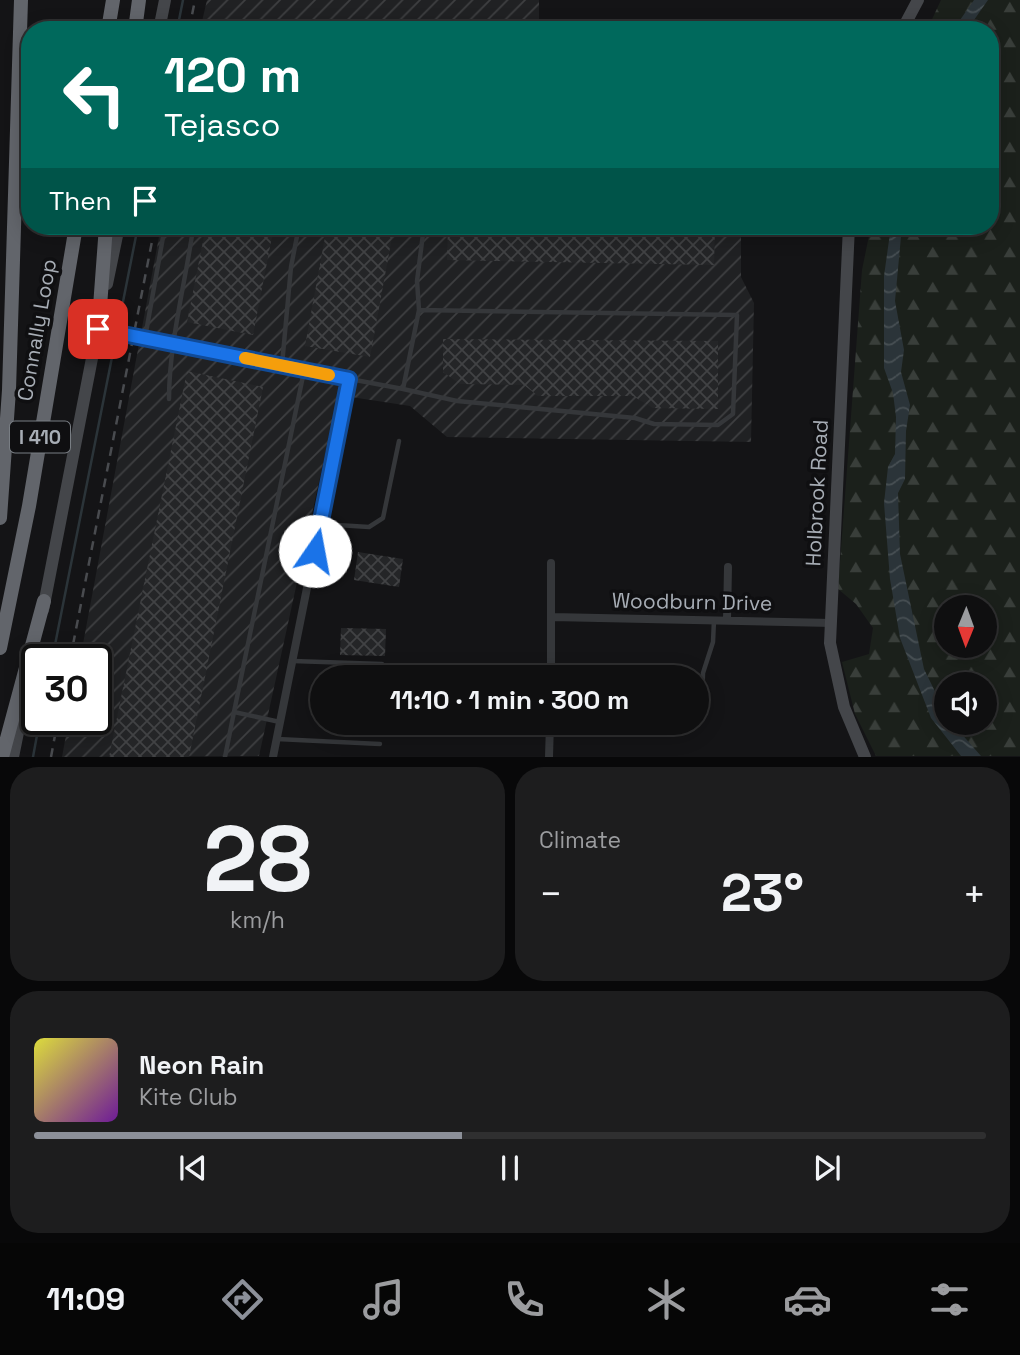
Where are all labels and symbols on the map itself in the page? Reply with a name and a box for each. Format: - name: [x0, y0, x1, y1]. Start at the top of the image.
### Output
- street label: Connally Loop: [11, 257, 62, 403]
- pin: [68, 299, 128, 359]
- street label: Holbrook Road: [799, 419, 834, 567]
- road number: I 410: [10, 422, 70, 452]
- position arrow: [278, 514, 352, 588]
- street label: Woodburn Drive: [612, 587, 772, 616]
- north arrow: [934, 595, 998, 658]
- speed limit sign: 30: [21, 644, 112, 735]

